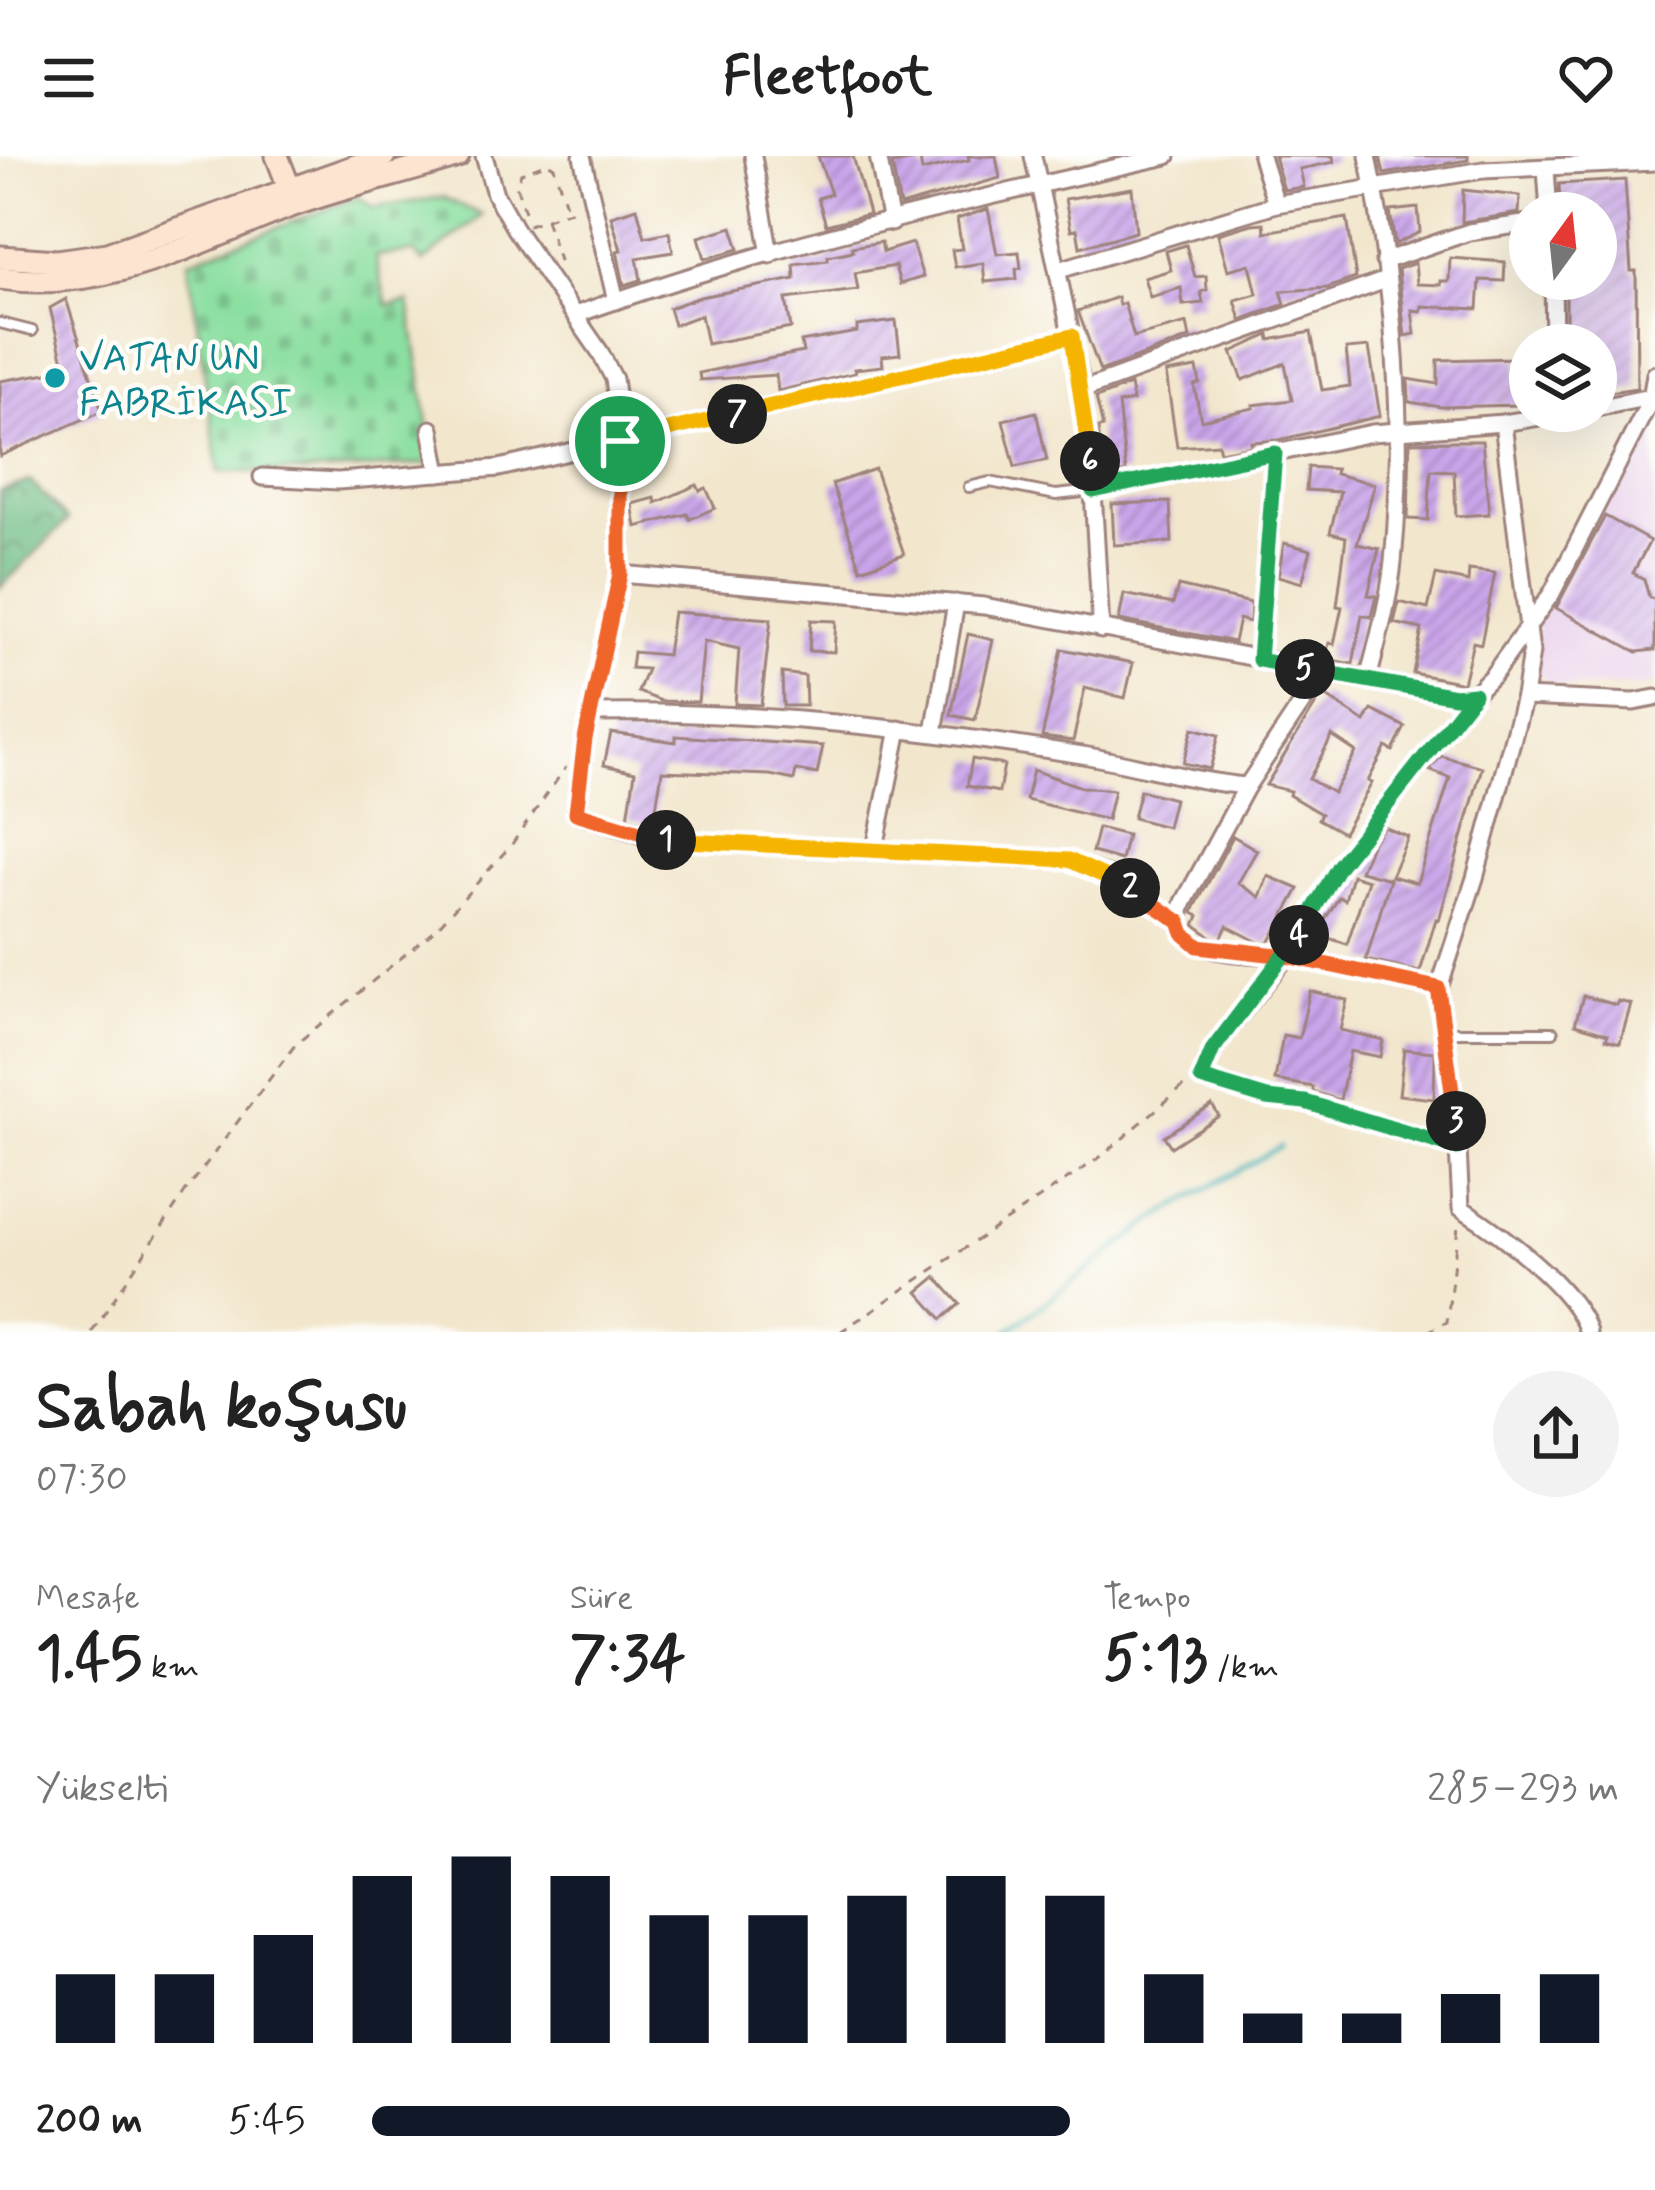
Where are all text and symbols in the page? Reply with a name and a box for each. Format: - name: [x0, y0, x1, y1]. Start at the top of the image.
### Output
- text: Fleetfoot: [723, 43, 932, 114]
- icon: menu: [36, 45, 102, 111]
- icon: heart: [1553, 45, 1619, 111]
- north arrow: [1509, 192, 1617, 300]
- map controls: [1509, 192, 1617, 432]
- button: layers: [1509, 324, 1617, 432]
- place label: VATAN UN FABRİKASI: [79, 334, 292, 430]
- marker: VATAN UN FABRİKASI: [42, 365, 68, 391]
- pin: 7: [707, 384, 767, 444]
- pin: [569, 390, 671, 492]
- text: 7: [727, 392, 747, 436]
- icon: arrive: [587, 408, 653, 474]
- pin: 6: [1060, 431, 1120, 491]
- text: 6: [1082, 439, 1098, 483]
- pin: 5: [1275, 639, 1335, 699]
- text: 5: [1295, 647, 1315, 691]
- pin: 1: [636, 810, 696, 870]
- text: 1: [659, 818, 673, 862]
- pin: 2: [1100, 858, 1160, 918]
- text: 2: [1122, 866, 1138, 910]
- pin: 4: [1269, 905, 1329, 965]
- text: 4: [1289, 913, 1309, 957]
- pin: 3: [1426, 1091, 1486, 1151]
- text: 3: [1449, 1099, 1463, 1143]
- text: Sabah koşusu: [36, 1366, 407, 1452]
- button: share: [1493, 1371, 1619, 1497]
- text: 07:30: [36, 1454, 128, 1505]
- text: Mesafe: [36, 1577, 140, 1621]
- text: Süre: [570, 1577, 633, 1621]
- text: Tempo: [1103, 1577, 1191, 1621]
- text: 1.45: [36, 1621, 142, 1700]
- text: 7:34: [570, 1621, 686, 1700]
- text: 5:13: [1103, 1621, 1208, 1700]
- text: km: [142, 1646, 199, 1690]
- text: /km: [1208, 1646, 1279, 1690]
- text: Yükselti: [36, 1764, 168, 1815]
- text: 285–293 m: [1427, 1764, 1619, 1815]
- text: 200 m: [36, 2096, 142, 2147]
- text: 5:45: [228, 2096, 305, 2147]

